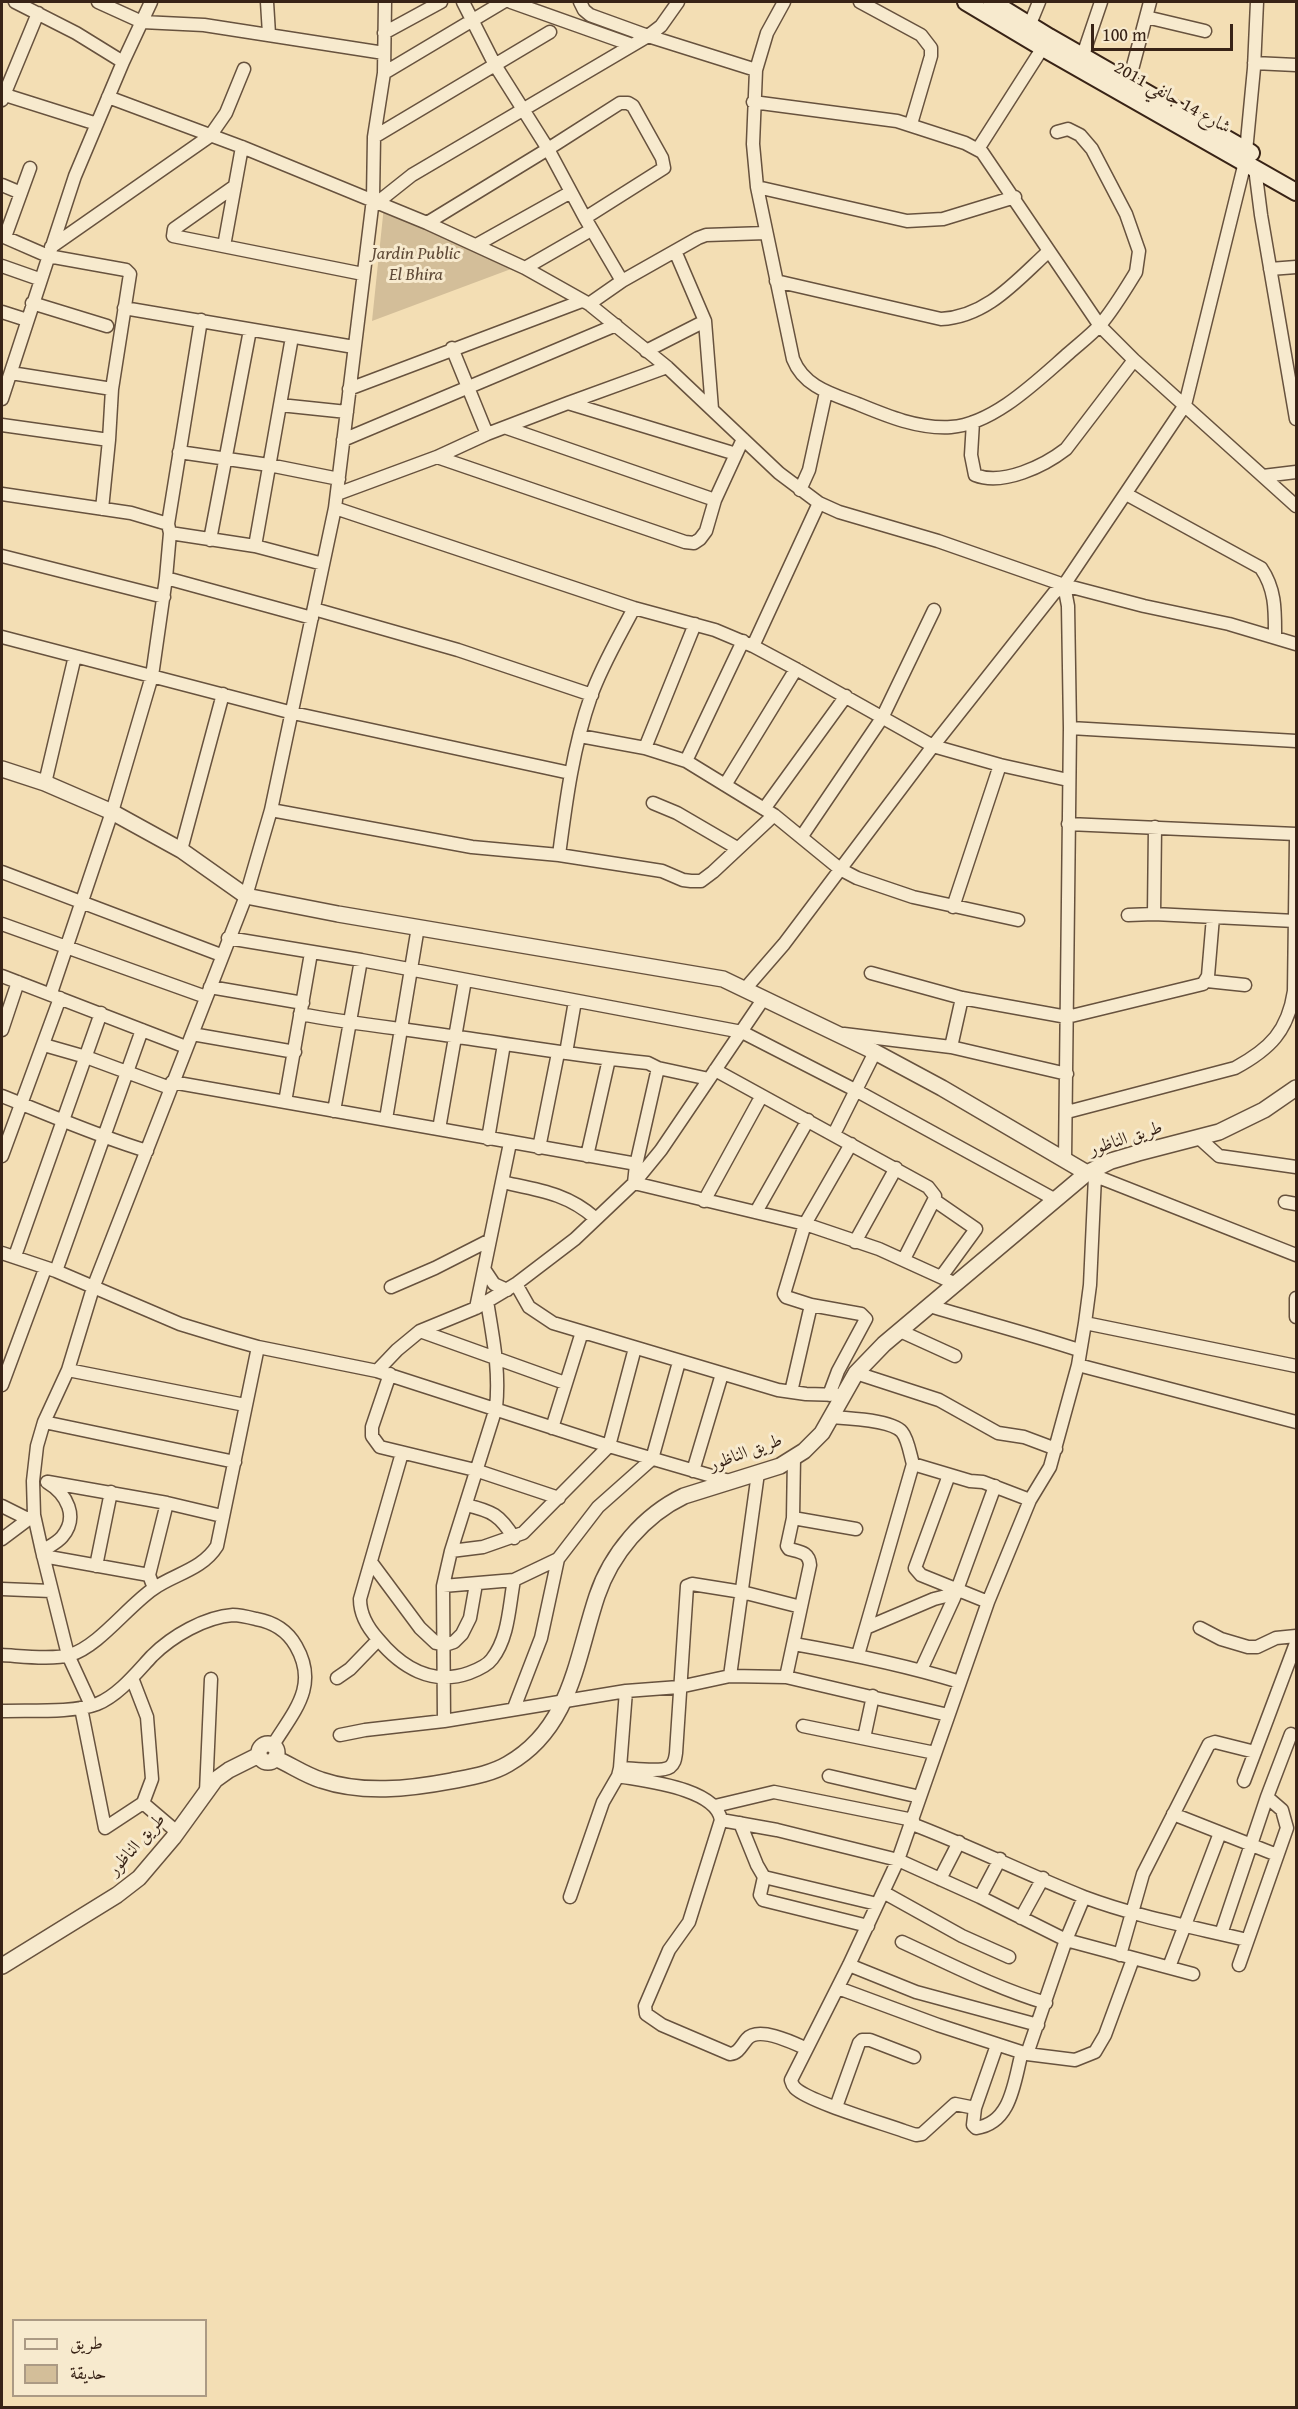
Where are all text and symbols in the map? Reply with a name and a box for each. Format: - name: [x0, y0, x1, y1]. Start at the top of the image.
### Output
- scale bar: [1094, 12, 1236, 50]
- text: 100 m: [1102, 21, 1147, 48]
- street label: شارع 14 جانفي 2011: [1110, 57, 1234, 139]
- park label: Jardin Public El Bhira: [372, 243, 460, 286]
- street label: طريق الناظور: [1086, 1117, 1166, 1161]
- street label: طريق الناظور: [707, 1430, 785, 1476]
- street label: طريق الناظور: [104, 1810, 170, 1880]
- legend: [12, 2319, 207, 2397]
- text: طريق: [70, 2329, 103, 2356]
- text: حديقة: [70, 2359, 106, 2386]

